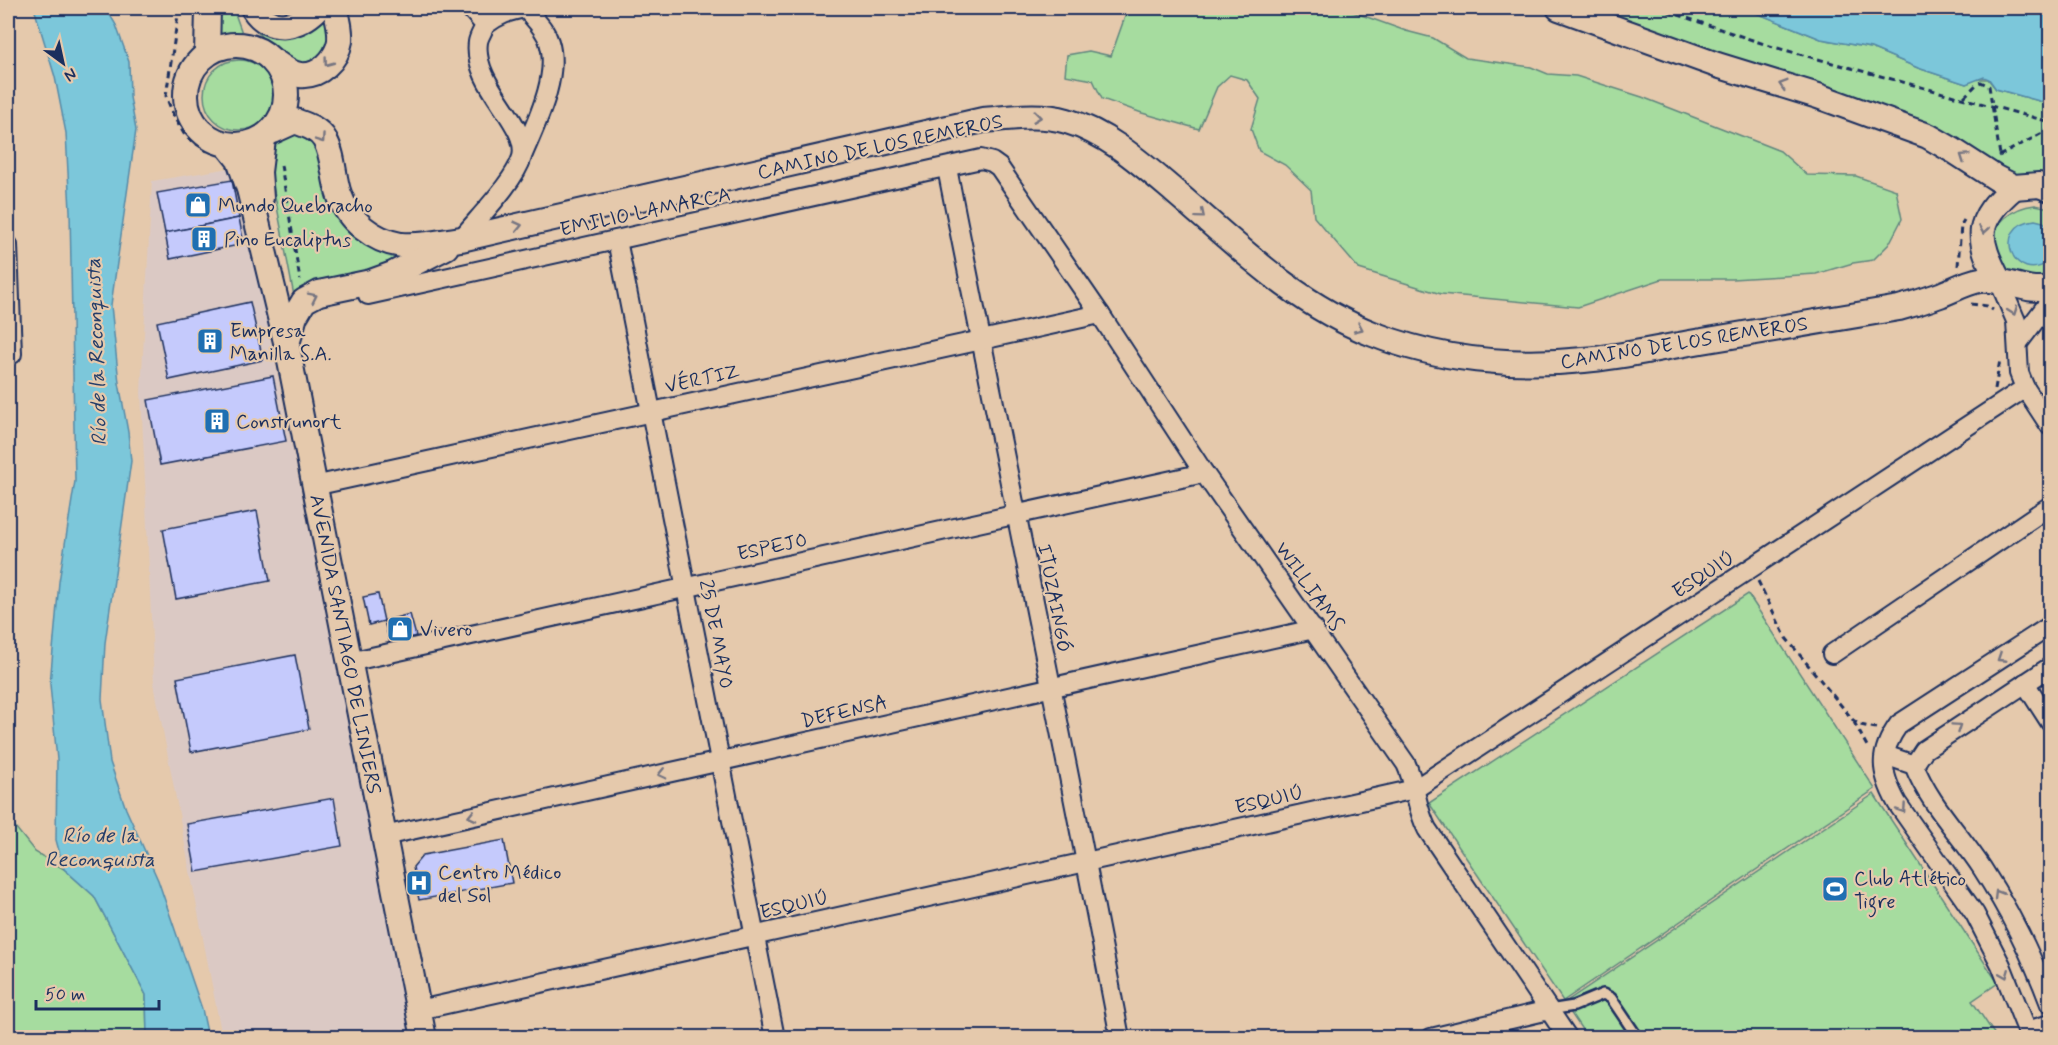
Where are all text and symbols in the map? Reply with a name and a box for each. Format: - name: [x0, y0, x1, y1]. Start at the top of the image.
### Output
- north arrow: [33, 33, 93, 93]
- one-way arrow: [324, 55, 335, 66]
- text: N: [60, 63, 81, 86]
- one-way arrow: [1778, 80, 1789, 92]
- street label: CAMINO DE LOS REMEROS: [755, 108, 1006, 187]
- one-way arrow: [1033, 110, 1042, 123]
- one-way arrow: [314, 132, 325, 143]
- one-way arrow: [1959, 153, 1970, 164]
- street label: EMILIO LAMARCA: [558, 181, 733, 244]
- shop icon: Mundo Quebracho: [183, 190, 213, 220]
- place label: Mundo Quebracho: [218, 193, 373, 220]
- one-way arrow: [1194, 207, 1205, 218]
- one-way arrow: [513, 220, 523, 233]
- building icon: Pino Eucaliptus: [189, 224, 219, 254]
- one-way arrow: [1978, 225, 1990, 235]
- place label: Pino Eucaliptus: [224, 227, 351, 254]
- water label: Río de la Reconquista: [80, 257, 114, 446]
- one-way arrow: [306, 292, 317, 304]
- one-way arrow: [2005, 305, 2018, 316]
- street label: CAMINO DE LOS REMEROS: [1558, 311, 1810, 376]
- place label: Empresa Manilla S.A.: [230, 318, 332, 368]
- one-way arrow: [1352, 321, 1363, 333]
- building icon: Empresa Manilla S.A.: [195, 326, 225, 356]
- street label: VÉRTIZ: [663, 358, 742, 401]
- building icon: Construnort: [202, 406, 232, 436]
- place label: Construnort: [236, 409, 342, 436]
- street label: AVENIDA SANTIAGO DE LINIERS: [302, 492, 387, 796]
- street label: ESPEJO: [735, 527, 810, 568]
- street label: WILLIAMS: [1268, 537, 1349, 637]
- street label: ITUZAINGÓ: [1030, 542, 1077, 655]
- street label: ESQUIÚ: [1667, 545, 1740, 605]
- street label: 25 DE MAYO: [692, 577, 739, 691]
- shop icon: Vivero: [385, 614, 415, 644]
- place label: Vivero: [420, 617, 472, 644]
- one-way arrow: [1997, 651, 2008, 662]
- street label: DEFENSA: [798, 689, 890, 736]
- one-way arrow: [1951, 724, 1962, 735]
- one-way arrow: [658, 767, 668, 780]
- street label: ESQUIÚ: [1232, 779, 1306, 821]
- one-way arrow: [1894, 802, 1905, 813]
- one-way arrow: [467, 809, 477, 822]
- water label: Río de la Reconquista: [45, 822, 155, 874]
- place label: Centro Médico del Sol: [438, 860, 561, 910]
- place label: Club Atlético Tigre: [1854, 866, 1966, 918]
- hospital icon: Centro Médico del Sol: [404, 868, 434, 898]
- sports icon: Club Atlético Tigre: [1820, 874, 1850, 904]
- street label: ESQUIÚ: [757, 884, 831, 926]
- one-way arrow: [1994, 890, 2005, 900]
- one-way arrow: [1998, 967, 2010, 978]
- scale bar: [36, 973, 159, 1011]
- text: 50 m: [45, 983, 85, 1007]

